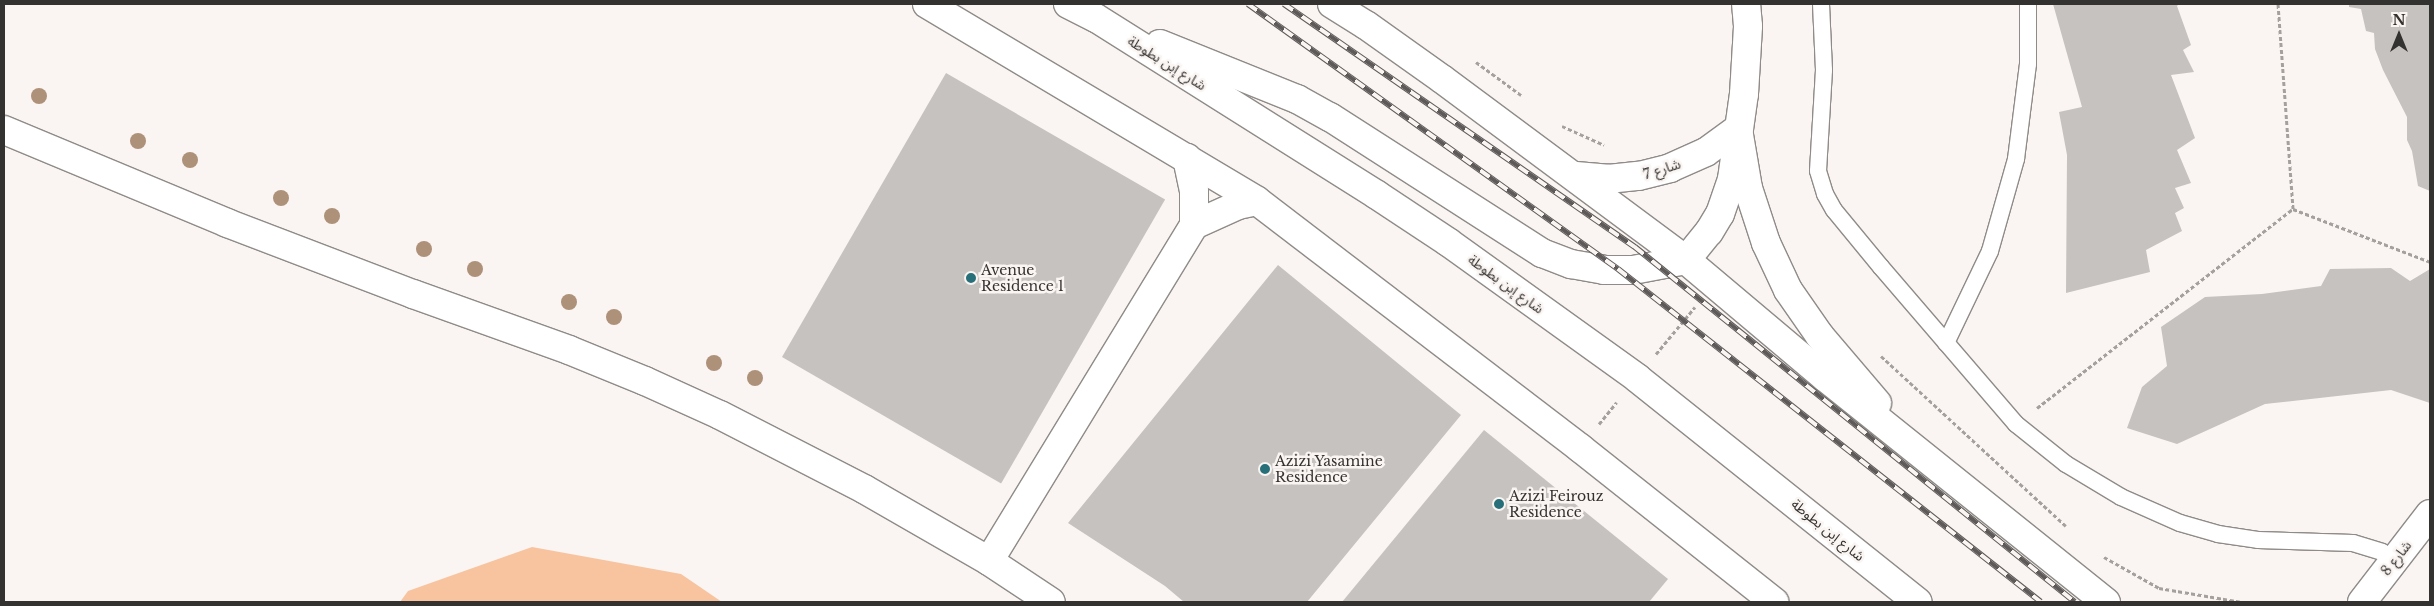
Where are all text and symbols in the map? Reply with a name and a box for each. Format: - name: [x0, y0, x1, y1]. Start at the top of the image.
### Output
- north arrow: [2374, 10, 2424, 60]
- text: N: [2392, 11, 2406, 29]
- street label: شارع إبن بطوطة: [1125, 32, 1209, 94]
- street label: شارع 7: [1641, 155, 1683, 183]
- street label: شارع إبن بطوطة: [1465, 251, 1547, 317]
- place label: Avenue Residence 1: [981, 262, 1064, 294]
- marker: Avenue Residence 1: [965, 272, 977, 284]
- place label: Azizi Yasamine Residence: [1275, 453, 1383, 486]
- marker: Azizi Yasamine Residence: [1259, 463, 1271, 475]
- place label: Azizi Feirouz Residence: [1509, 488, 1603, 520]
- street label: شارع إبن بطوطة: [1788, 495, 1868, 565]
- marker: Azizi Feirouz Residence: [1493, 498, 1505, 510]
- street label: شارع 8: [2377, 537, 2415, 579]

